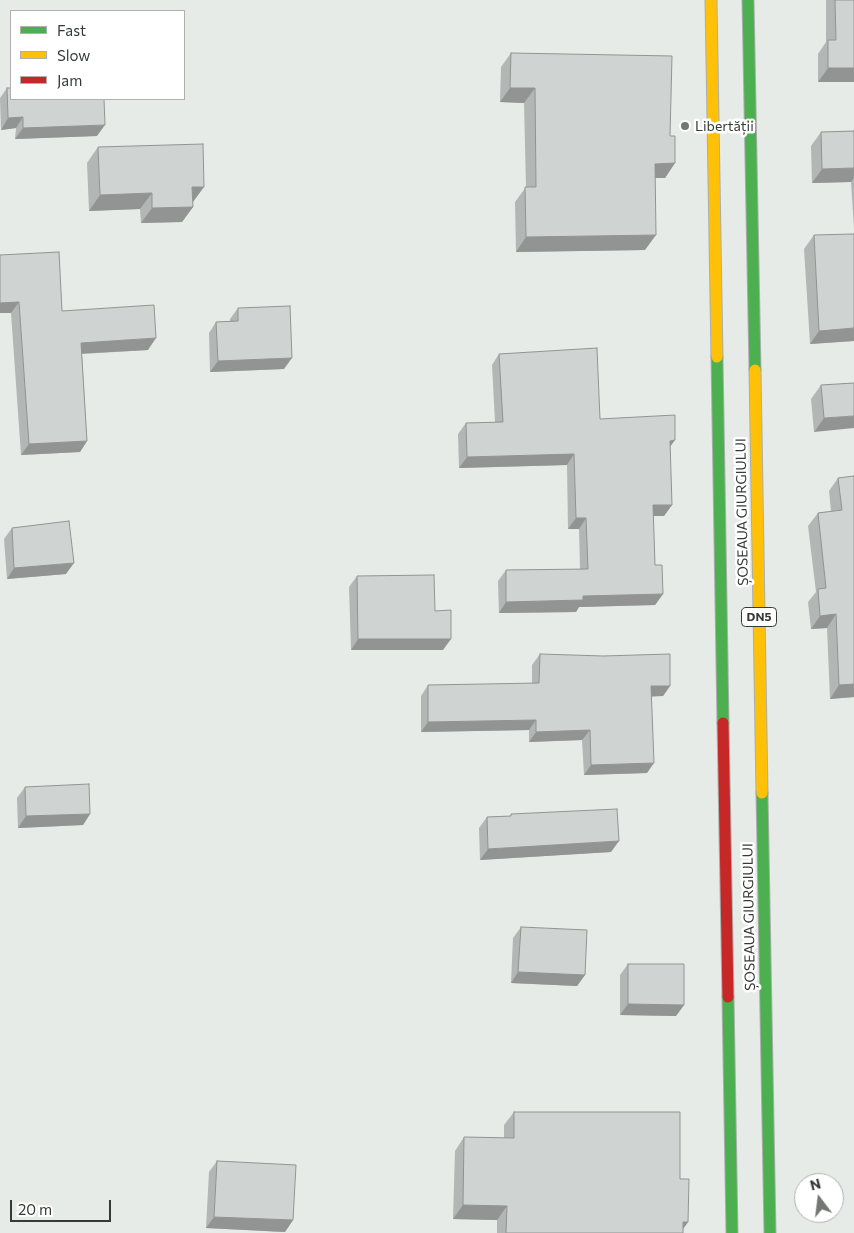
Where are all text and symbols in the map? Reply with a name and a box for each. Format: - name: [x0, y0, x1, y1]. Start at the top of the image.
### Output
- legend: [10, 10, 185, 100]
- text: Fast: [57, 21, 86, 39]
- text: Slow: [57, 46, 90, 64]
- text: Jam: [57, 71, 82, 89]
- place label: Libertății: [695, 118, 754, 134]
- marker: Libertății: [679, 120, 691, 132]
- street label: ȘOSEAUA GIURGIULUI: [732, 438, 752, 586]
- road number: DN5: [742, 608, 776, 626]
- street label: ȘOSEAUA GIURGIULUI: [739, 843, 759, 991]
- north arrow: [794, 1173, 844, 1223]
- text: N: [808, 1174, 823, 1194]
- scale bar: [12, 1190, 114, 1222]
- text: 20 m: [18, 1200, 52, 1218]

